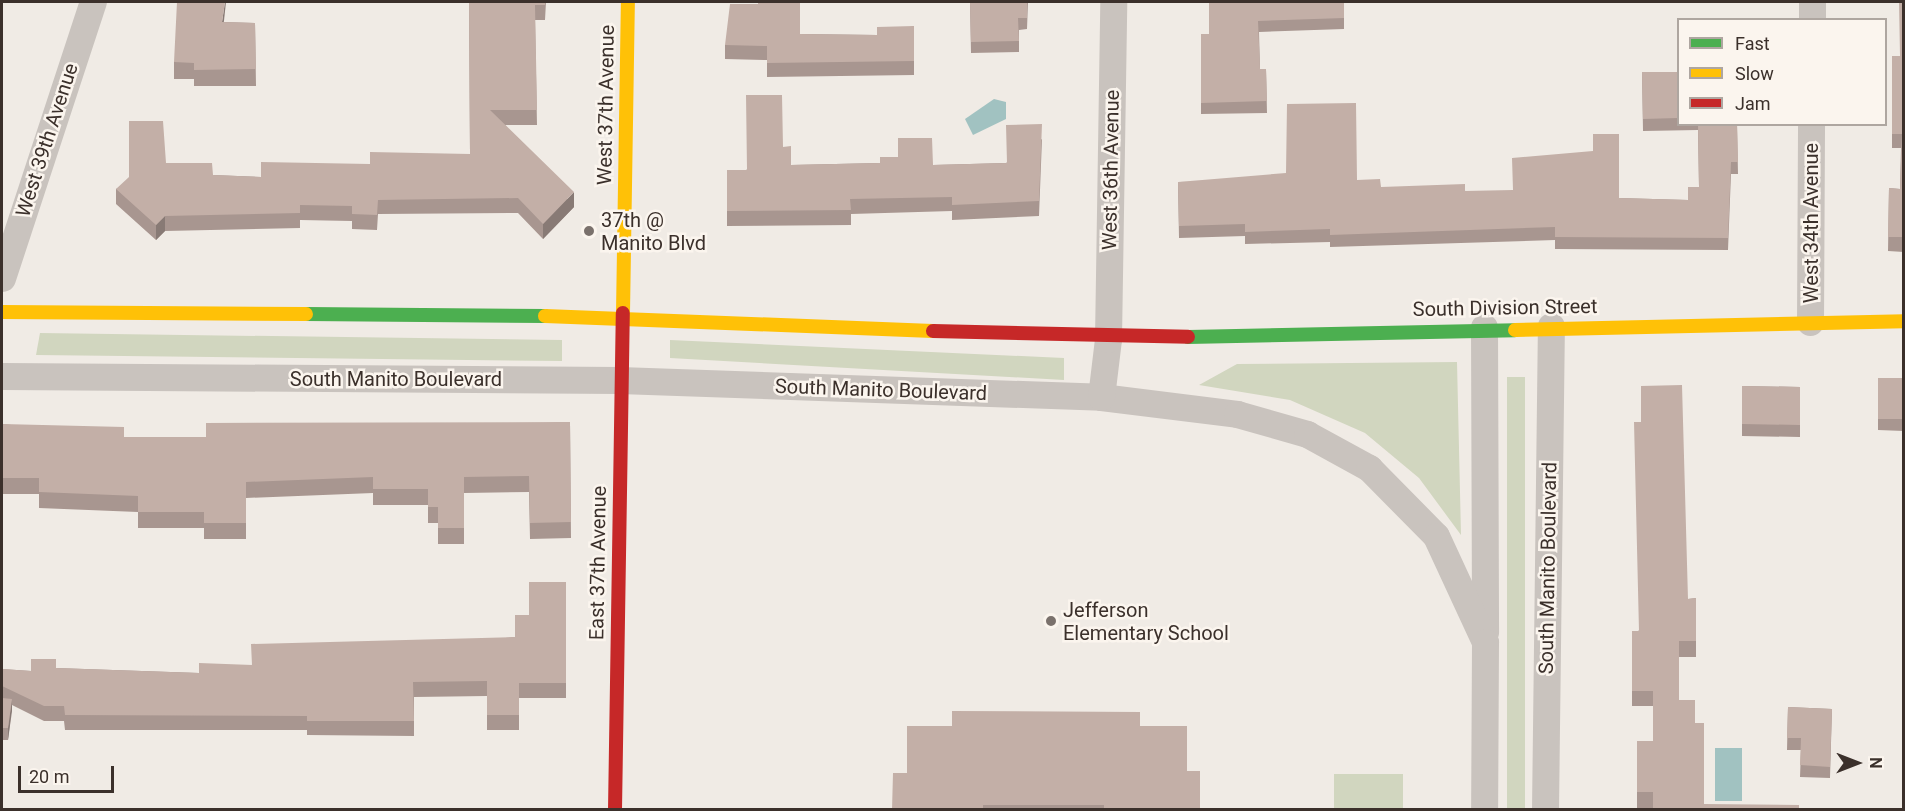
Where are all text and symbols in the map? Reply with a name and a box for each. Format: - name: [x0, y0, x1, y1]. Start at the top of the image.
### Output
- legend: [1677, 18, 1887, 126]
- street label: West 37th Avenue: [593, 25, 619, 185]
- text: Fast: [1735, 33, 1770, 54]
- street label: West 39th Avenue: [11, 60, 83, 220]
- text: Slow: [1735, 63, 1774, 84]
- street label: West 36th Avenue: [1098, 90, 1124, 250]
- text: Jam: [1735, 93, 1771, 114]
- street label: West 34th Avenue: [1799, 143, 1823, 303]
- place label: 37th @ Manito Blvd: [601, 208, 706, 255]
- marker: 37th @ Manito Blvd: [582, 224, 596, 238]
- street label: South Division Street: [1412, 294, 1598, 322]
- street label: South Manito Boulevard: [290, 367, 502, 391]
- street label: South Manito Boulevard: [774, 374, 988, 406]
- street label: South Manito Boulevard: [1534, 462, 1562, 674]
- street label: East 37th Avenue: [585, 486, 611, 640]
- place label: Jefferson Elementary School: [1063, 598, 1229, 645]
- marker: Jefferson Elementary School: [1044, 614, 1058, 628]
- north arrow: [1827, 733, 1887, 793]
- scale bar: [21, 754, 117, 792]
- text: N: [1866, 757, 1885, 769]
- text: 20 m: [29, 766, 69, 787]

